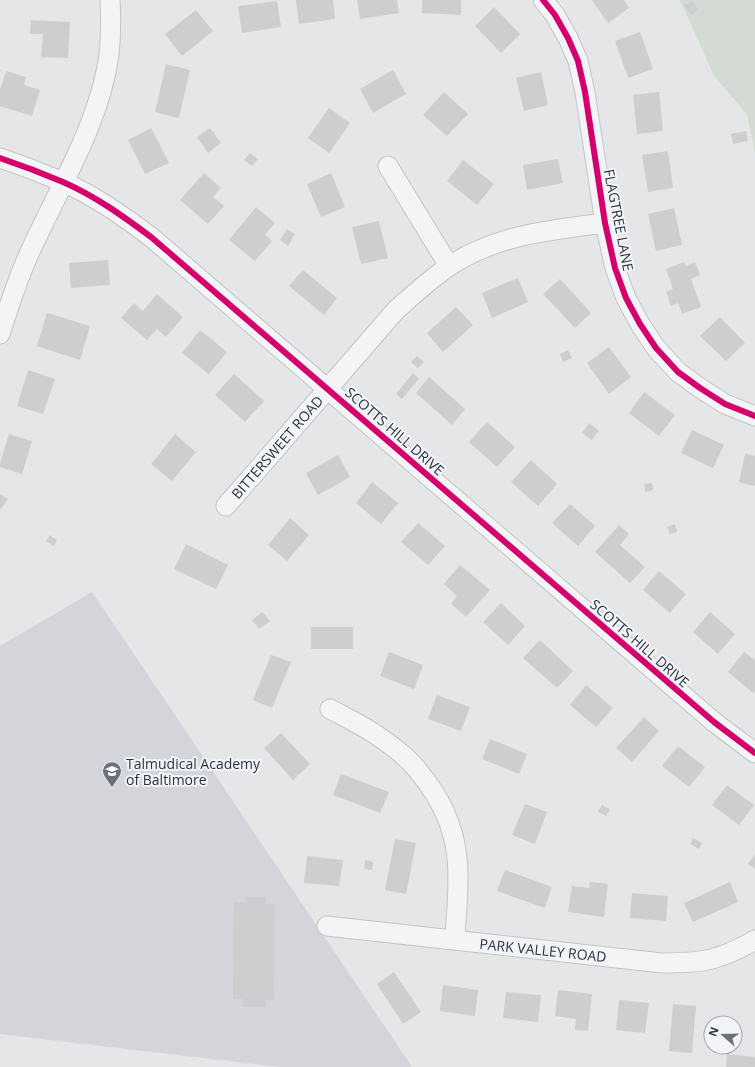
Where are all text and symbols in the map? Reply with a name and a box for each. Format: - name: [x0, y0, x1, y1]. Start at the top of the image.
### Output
- street label: FLAGTREE LANE: [600, 167, 638, 273]
- street label: SCOTTS HILL DRIVE: [341, 383, 449, 479]
- street label: BITTERSWEET ROAD: [227, 391, 327, 503]
- street label: SCOTTS HILL DRIVE: [586, 595, 694, 691]
- place label: Talmudical Academy of Baltimore: [126, 754, 261, 789]
- school or university icon: Talmudical Academy of Baltimore: [101, 760, 123, 788]
- street label: PARK VALLEY ROAD: [478, 934, 608, 966]
- north arrow: [703, 1015, 743, 1055]
- text: N: [705, 1025, 722, 1038]

